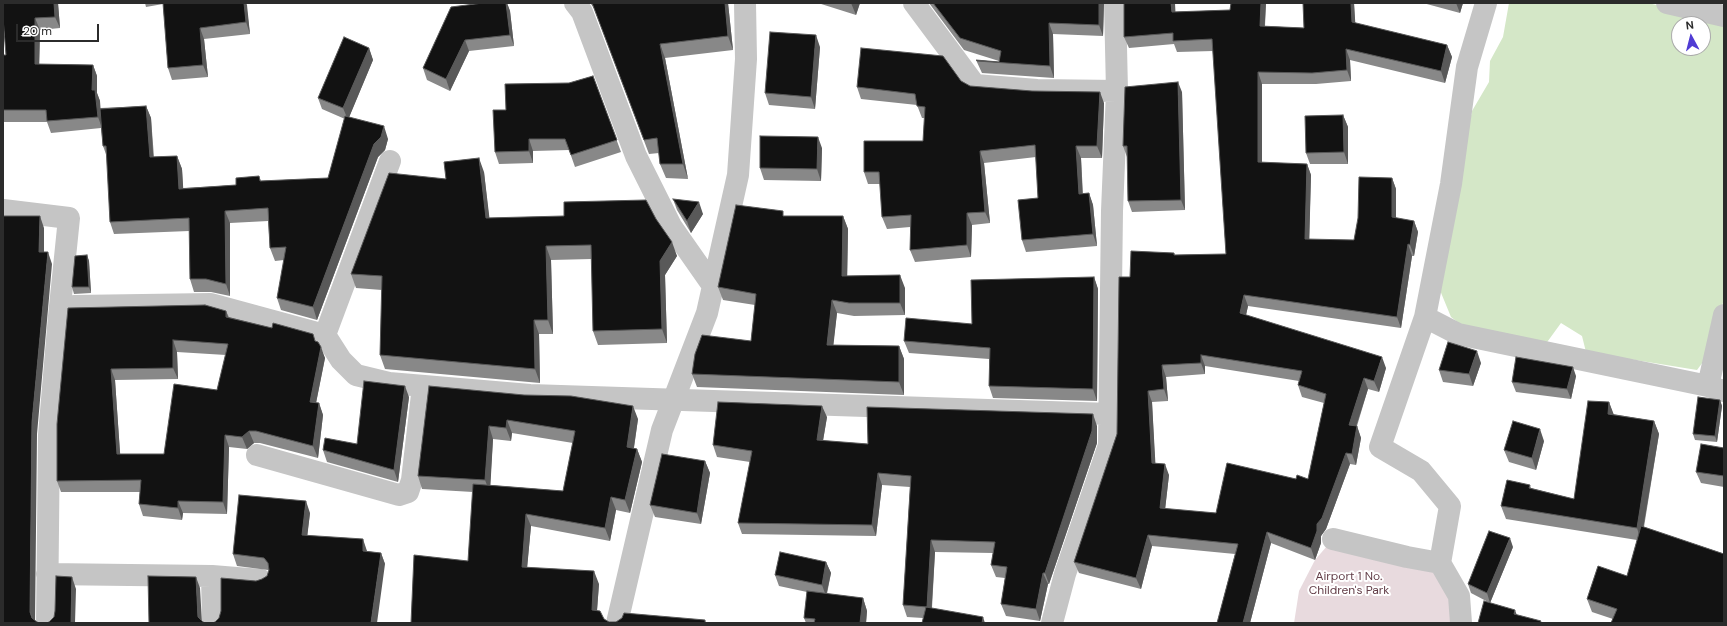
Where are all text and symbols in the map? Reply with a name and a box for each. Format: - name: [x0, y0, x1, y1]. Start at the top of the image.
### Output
- scale bar: [18, 16, 101, 42]
- north arrow: [1671, 16, 1711, 56]
- text: N: [1685, 18, 1694, 33]
- text: 20 m: [23, 23, 52, 39]
- park label: Airport 1 No. Children's Park: [1309, 570, 1389, 598]

